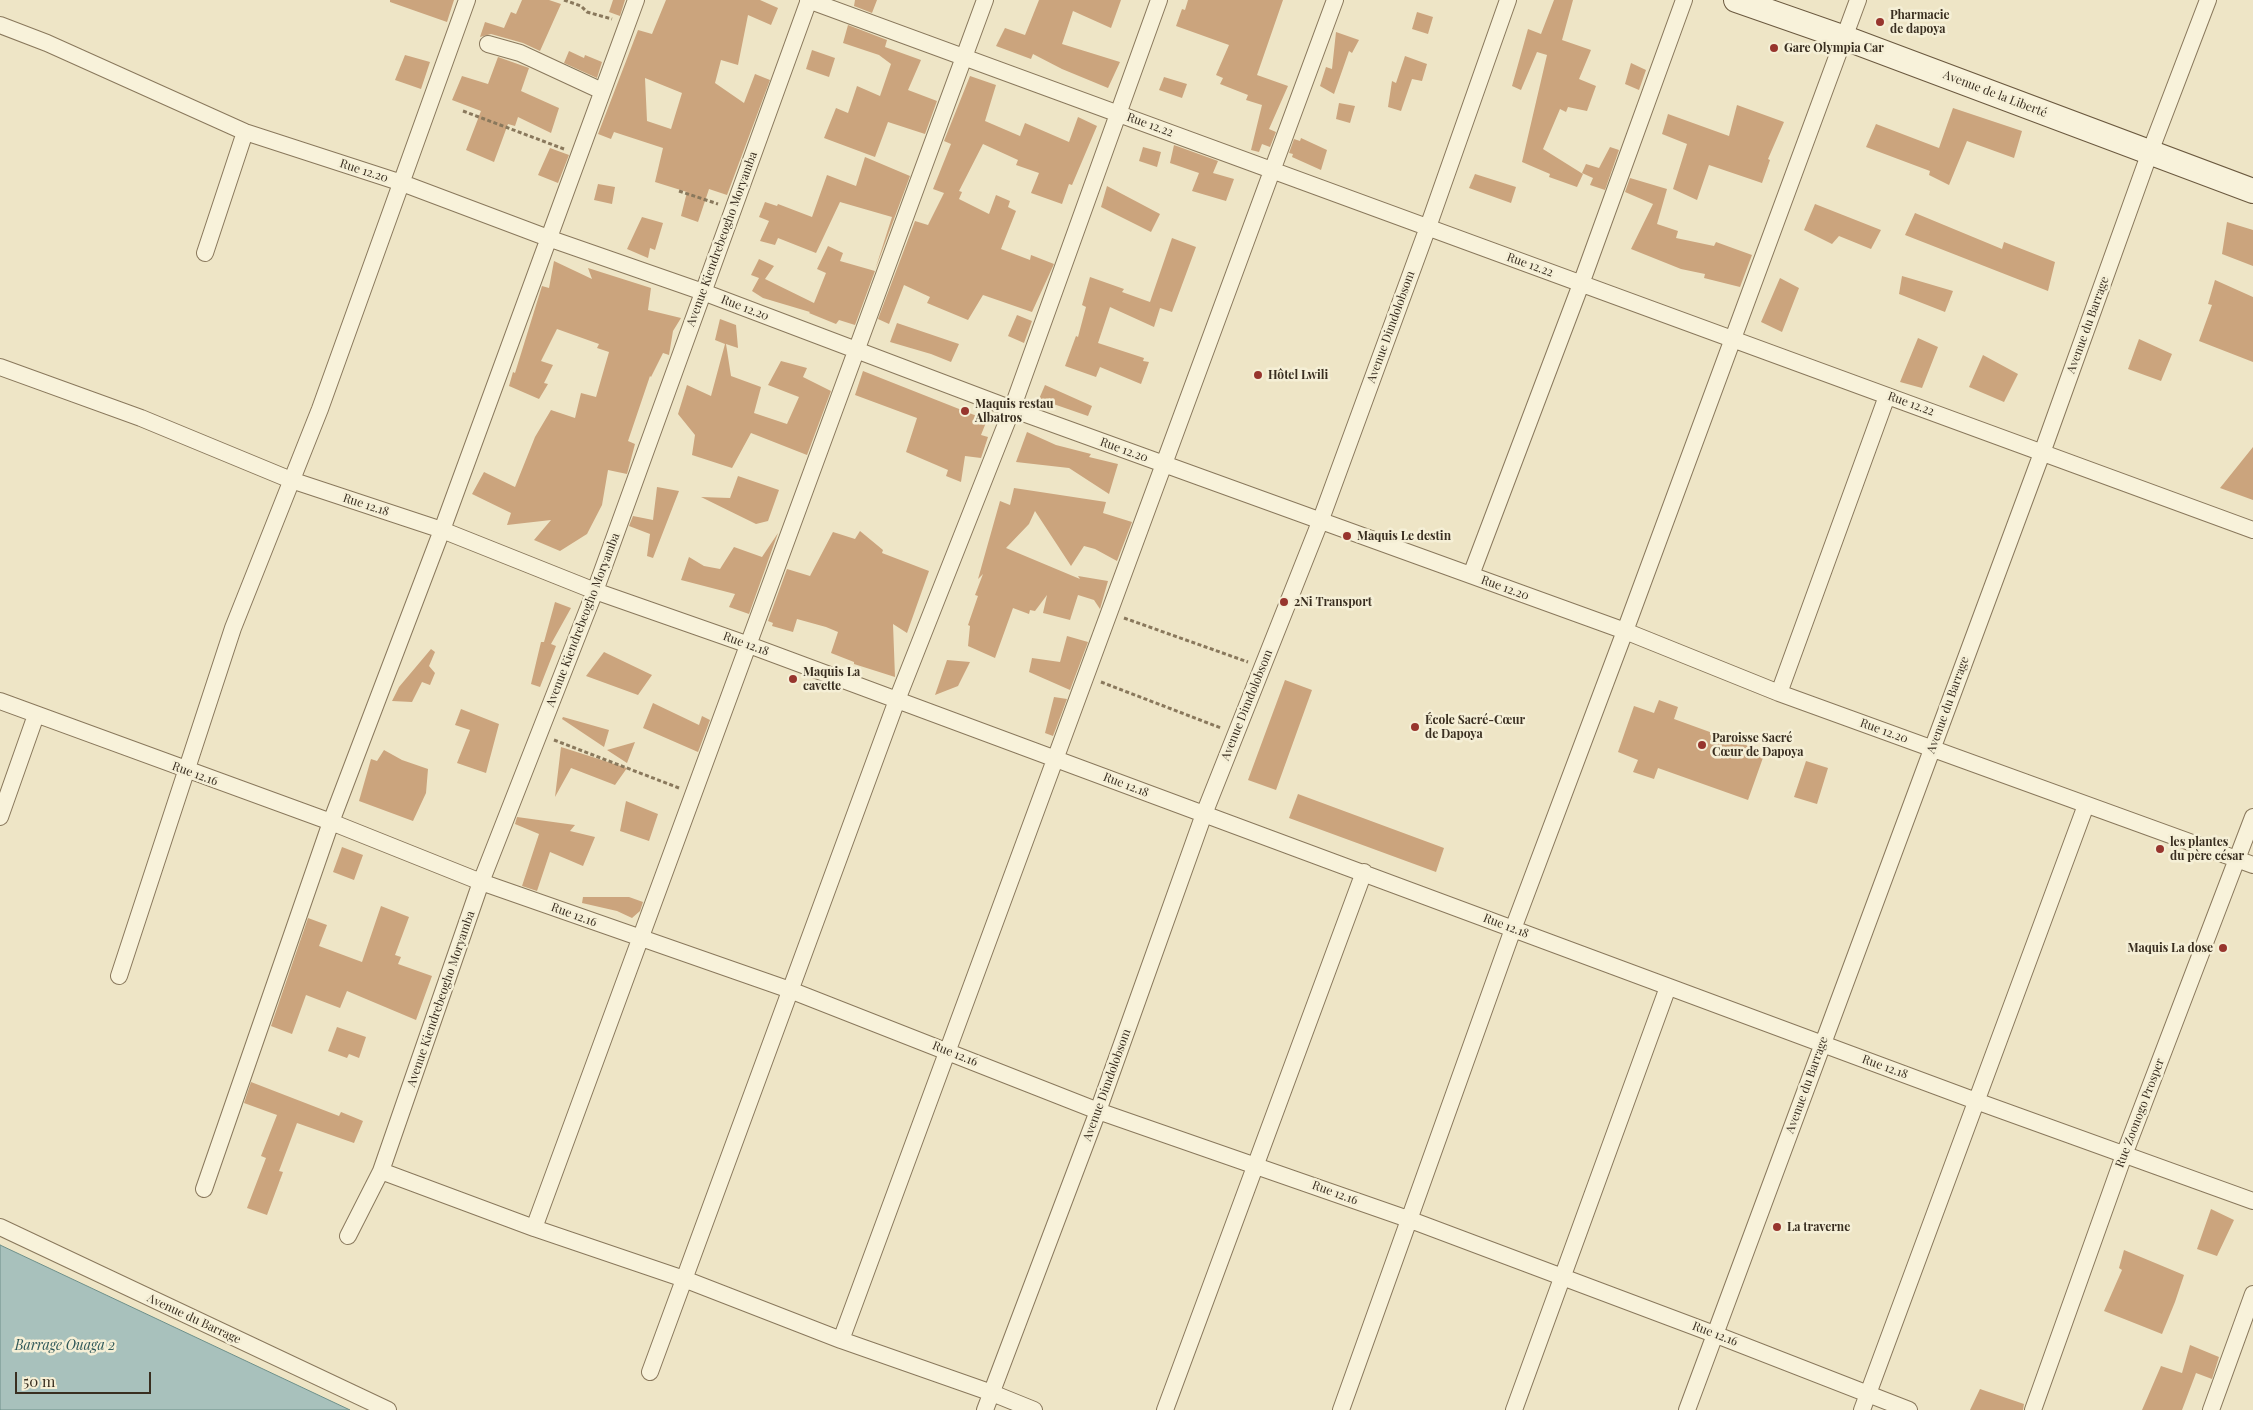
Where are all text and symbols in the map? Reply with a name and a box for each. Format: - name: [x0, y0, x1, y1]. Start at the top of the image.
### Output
- place label: Pharmacie de dapoya: [1890, 8, 1950, 36]
- marker: Pharmacie de dapoya: [1874, 16, 1886, 28]
- place label: Gare Olympia Car: [1784, 41, 1884, 55]
- marker: Gare Olympia Car: [1768, 42, 1780, 54]
- street label: Avenue de la Liberté: [1941, 68, 2049, 120]
- street label: Rue 12.22: [1125, 110, 1175, 140]
- street label: Avenue Kiendrebeogho Moryamba: [684, 150, 760, 328]
- street label: Rue 12.20: [338, 156, 390, 186]
- street label: Rue 12.22: [1505, 250, 1555, 280]
- street label: Avenue Dimdolobsom: [1364, 269, 1418, 385]
- street label: Avenue du Barrage: [2064, 275, 2112, 375]
- street label: Rue 12.20: [719, 292, 771, 324]
- place label: Hôtel Lwili: [1268, 368, 1328, 382]
- marker: Hôtel Lwili: [1252, 369, 1264, 381]
- street label: Rue 12.22: [1886, 389, 1936, 419]
- place label: Maquis restau Albatros: [975, 397, 1053, 425]
- marker: Maquis restau Albatros: [959, 405, 971, 417]
- street label: Rue 12.20: [1098, 435, 1150, 465]
- street label: Rue 12.18: [341, 491, 391, 519]
- place label: Maquis Le destin: [1357, 529, 1451, 543]
- marker: Maquis Le destin: [1341, 530, 1353, 542]
- street label: Avenue Kiendrebeogho Moryamba: [543, 531, 623, 709]
- street label: Rue 12.20: [1479, 573, 1531, 603]
- place label: 2Ni Transport: [1294, 595, 1372, 609]
- marker: 2Ni Transport: [1278, 596, 1290, 608]
- street label: Rue 12.18: [721, 629, 771, 659]
- street label: Avenue Dimdolobsom: [1218, 648, 1276, 762]
- street label: Avenue du Barrage: [1924, 655, 1972, 755]
- place label: Maquis La cavette: [803, 665, 860, 693]
- marker: Maquis La cavette: [787, 673, 799, 685]
- place label: École Sacré-Cœur de Dapoya: [1425, 713, 1525, 741]
- street label: Rue 12.20: [1858, 716, 1910, 746]
- marker: École Sacré-Cœur de Dapoya: [1409, 721, 1421, 733]
- place label: Paroisse Sacré Cœur de Dapoya: [1712, 731, 1803, 759]
- marker: Paroisse Sacré Cœur de Dapoya: [1696, 739, 1708, 751]
- street label: Rue 12.16: [170, 759, 220, 789]
- street label: Rue 12.18: [1101, 770, 1151, 800]
- place label: les plantes du père césar: [2170, 835, 2244, 863]
- marker: les plantes du père césar: [2154, 843, 2166, 855]
- street label: Rue 12.16: [549, 900, 599, 930]
- street label: Avenue Kiendrebeogho Moryamba: [404, 909, 478, 1089]
- street label: Rue 12.18: [1481, 911, 1531, 941]
- place label: Maquis La dose: [2127, 941, 2213, 955]
- marker: Maquis La dose: [2217, 942, 2229, 954]
- street label: Avenue Dimdolobsom: [1080, 1027, 1134, 1143]
- street label: Avenue du Barrage: [1783, 1035, 1831, 1135]
- street label: Rue 12.16: [930, 1038, 980, 1070]
- street label: Rue 12.18: [1860, 1052, 1910, 1082]
- street label: Rue Zoonogo Prosper: [2112, 1056, 2168, 1170]
- street label: Rue 12.16: [1310, 1178, 1360, 1208]
- place label: La traverne: [1787, 1220, 1850, 1234]
- marker: La traverne: [1771, 1221, 1783, 1233]
- street label: Avenue du Barrage: [145, 1291, 243, 1347]
- street label: Rue 12.16: [1690, 1319, 1740, 1349]
- water label: Barrage Ouaga 2: [15, 1338, 115, 1354]
- scale bar: [18, 1362, 154, 1394]
- text: 50 m: [23, 1371, 55, 1391]

